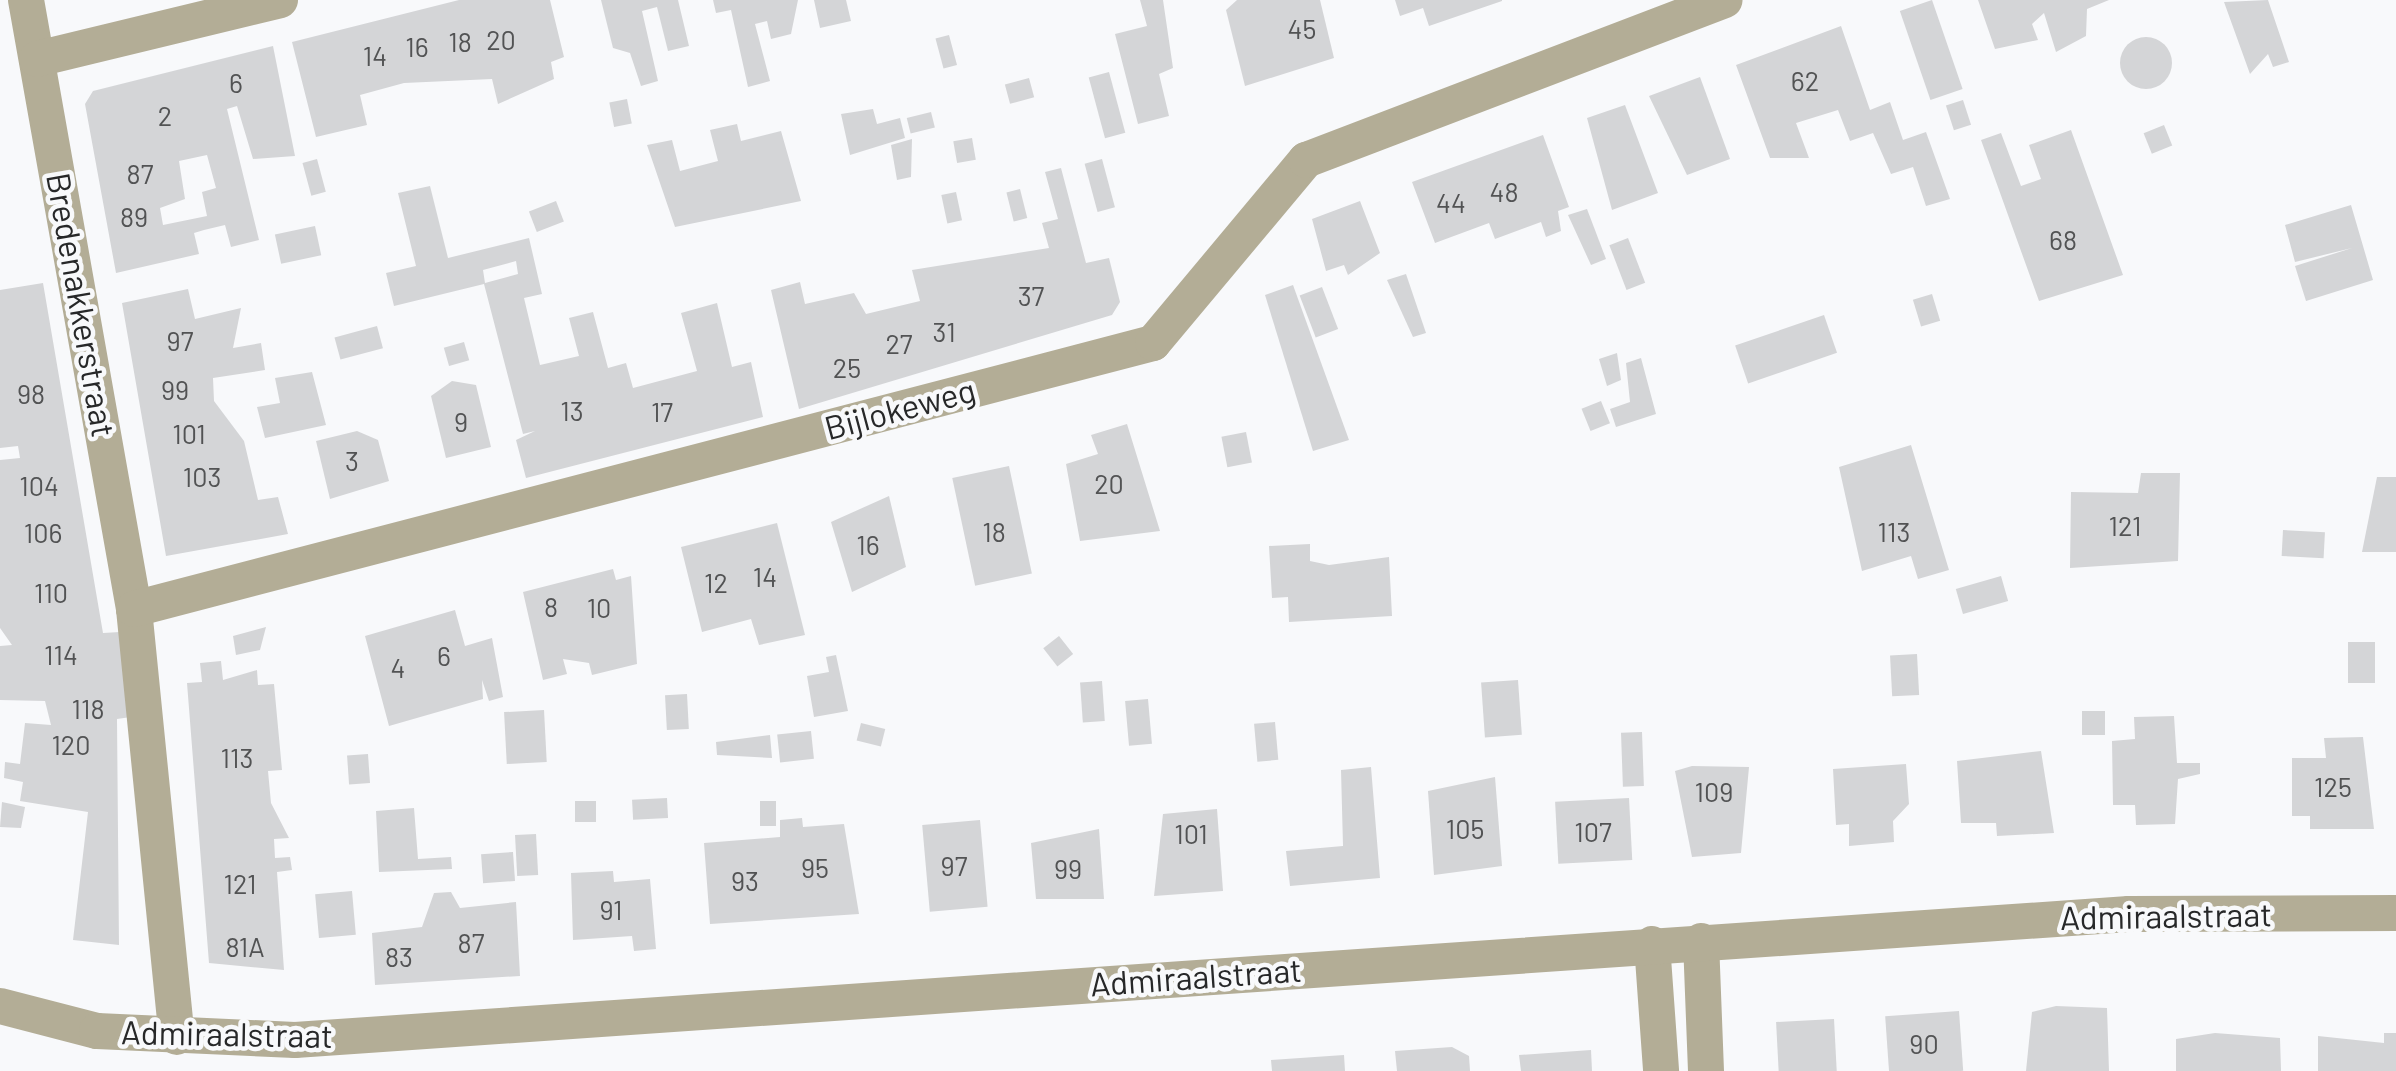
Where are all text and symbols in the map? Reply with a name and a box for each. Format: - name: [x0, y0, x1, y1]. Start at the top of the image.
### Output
- house number: 45: [1288, 13, 1316, 45]
- house number: 20: [486, 24, 516, 56]
- house number: 18: [448, 26, 472, 58]
- house number: 16: [405, 31, 429, 63]
- house number: 14: [363, 40, 387, 72]
- house number: 62: [1791, 65, 1819, 97]
- house number: 6: [229, 67, 243, 99]
- house number: 2: [158, 100, 172, 132]
- house number: 87: [127, 158, 153, 190]
- street label: Bredenakkerstraat: [38, 170, 124, 440]
- house number: 48: [1490, 176, 1518, 208]
- house number: 44: [1436, 187, 1466, 219]
- house number: 89: [120, 201, 148, 233]
- house number: 68: [2049, 224, 2077, 256]
- house number: 37: [1018, 280, 1044, 312]
- house number: 31: [932, 316, 956, 348]
- house number: 97: [167, 325, 193, 357]
- house number: 27: [885, 328, 913, 360]
- house number: 25: [833, 352, 861, 384]
- street label: Bijlokeweg: [820, 370, 980, 448]
- house number: 99: [161, 374, 189, 406]
- house number: 98: [17, 378, 45, 410]
- house number: 13: [560, 395, 584, 427]
- house number: 17: [651, 396, 673, 428]
- house number: 9: [454, 406, 468, 438]
- house number: 101: [172, 418, 206, 450]
- house number: 3: [345, 445, 359, 477]
- house number: 103: [183, 461, 221, 493]
- house number: 20: [1094, 468, 1124, 500]
- house number: 104: [19, 470, 59, 502]
- house number: 121: [2109, 510, 2141, 542]
- house number: 18: [982, 516, 1006, 548]
- house number: 113: [1878, 516, 1910, 548]
- house number: 106: [24, 517, 62, 549]
- house number: 16: [856, 529, 880, 561]
- house number: 14: [753, 561, 777, 593]
- house number: 12: [704, 567, 728, 599]
- house number: 110: [34, 577, 68, 609]
- house number: 8: [544, 591, 558, 623]
- house number: 10: [587, 592, 611, 624]
- house number: 114: [44, 639, 78, 671]
- house number: 6: [437, 640, 451, 672]
- house number: 4: [391, 652, 405, 684]
- house number: 118: [71, 693, 105, 725]
- house number: 120: [51, 729, 91, 761]
- house number: 113: [221, 742, 253, 774]
- house number: 125: [2314, 771, 2352, 803]
- house number: 109: [1695, 776, 1733, 808]
- house number: 105: [1446, 813, 1484, 845]
- house number: 107: [1574, 816, 1612, 848]
- house number: 101: [1174, 818, 1208, 850]
- house number: 97: [941, 850, 967, 882]
- house number: 95: [801, 852, 829, 884]
- house number: 99: [1054, 853, 1082, 885]
- house number: 93: [731, 865, 759, 897]
- house number: 121: [224, 868, 256, 900]
- house number: 91: [600, 894, 622, 926]
- street label: Admiraalstraat: [2060, 894, 2272, 938]
- house number: 87: [458, 927, 484, 959]
- house number: 81A: [225, 931, 265, 963]
- house number: 83: [385, 941, 413, 973]
- street label: Admiraalstraat: [1089, 950, 1303, 1004]
- street label: Admiraalstraat: [121, 1012, 333, 1056]
- house number: 90: [1909, 1028, 1939, 1060]

